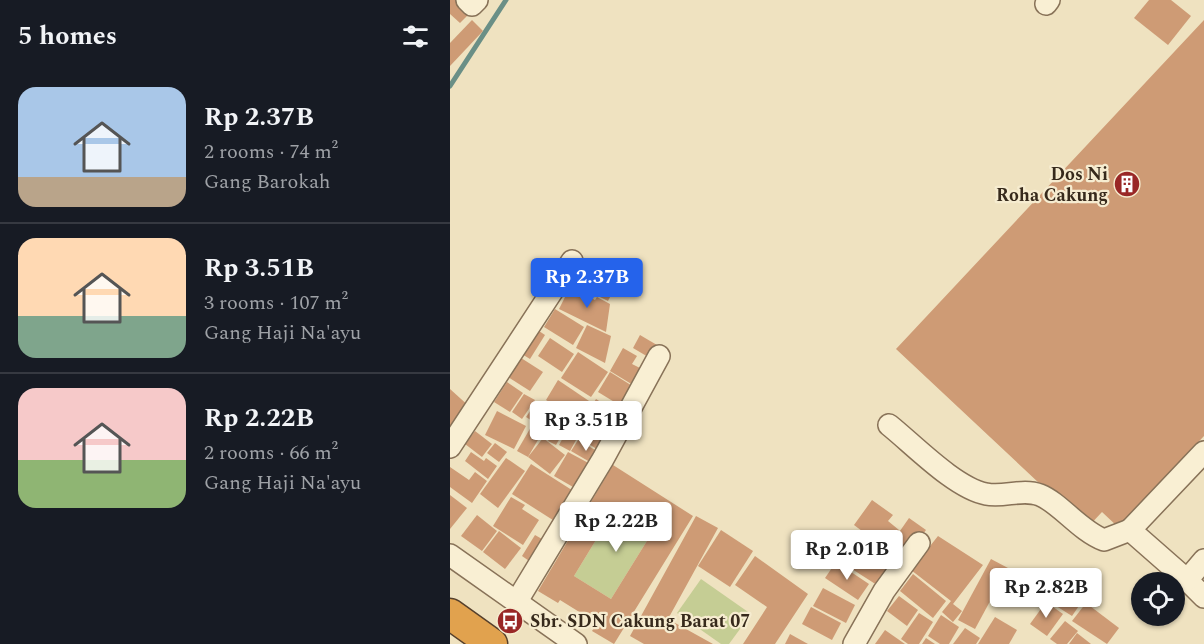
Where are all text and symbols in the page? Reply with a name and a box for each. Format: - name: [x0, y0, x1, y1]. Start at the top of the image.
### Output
- text: 5 homes: [18, 16, 117, 56]
- icon: filters: [399, 20, 432, 53]
- text: Rp 2.37B: [204, 97, 314, 137]
- icon: home: [66, 111, 138, 183]
- text: 2 rooms · 74 m²: [204, 137, 338, 167]
- place label: Dos Ni Roha Cakung: [996, 161, 1108, 209]
- text: Gang Barokah: [204, 167, 330, 197]
- building icon: Dos Ni Roha Cakung: [1112, 169, 1142, 199]
- text: Rp 3.51B: [204, 248, 314, 288]
- pin: Rp 2.37B: [525, 258, 649, 309]
- icon: home: [66, 262, 138, 334]
- text: Rp 2.37B: [545, 262, 629, 292]
- text: 3 rooms · 107 m²: [204, 288, 348, 318]
- text: Gang Haji Na'ayu: [204, 318, 361, 348]
- text: Rp 2.22B: [204, 398, 314, 438]
- pin: Rp 3.51B: [524, 401, 648, 452]
- text: Rp 3.51B: [544, 405, 628, 435]
- icon: home: [66, 412, 138, 484]
- text: 2 rooms · 66 m²: [204, 438, 338, 468]
- text: Gang Haji Na'ayu: [204, 468, 361, 498]
- pin: Rp 2.22B: [554, 502, 678, 553]
- text: Rp 2.22B: [574, 506, 658, 536]
- pin: Rp 2.01B: [785, 530, 909, 581]
- text: Rp 2.01B: [805, 534, 889, 564]
- pin: Rp 2.82B: [984, 568, 1108, 619]
- text: Rp 2.82B: [1004, 572, 1088, 602]
- map controls: [1131, 572, 1185, 626]
- button: locate: [1131, 572, 1185, 626]
- bus stop icon: Sbr. SDN Cakung Barat 07: [495, 606, 525, 636]
- place label: Sbr. SDN Cakung Barat 07: [530, 608, 750, 635]

